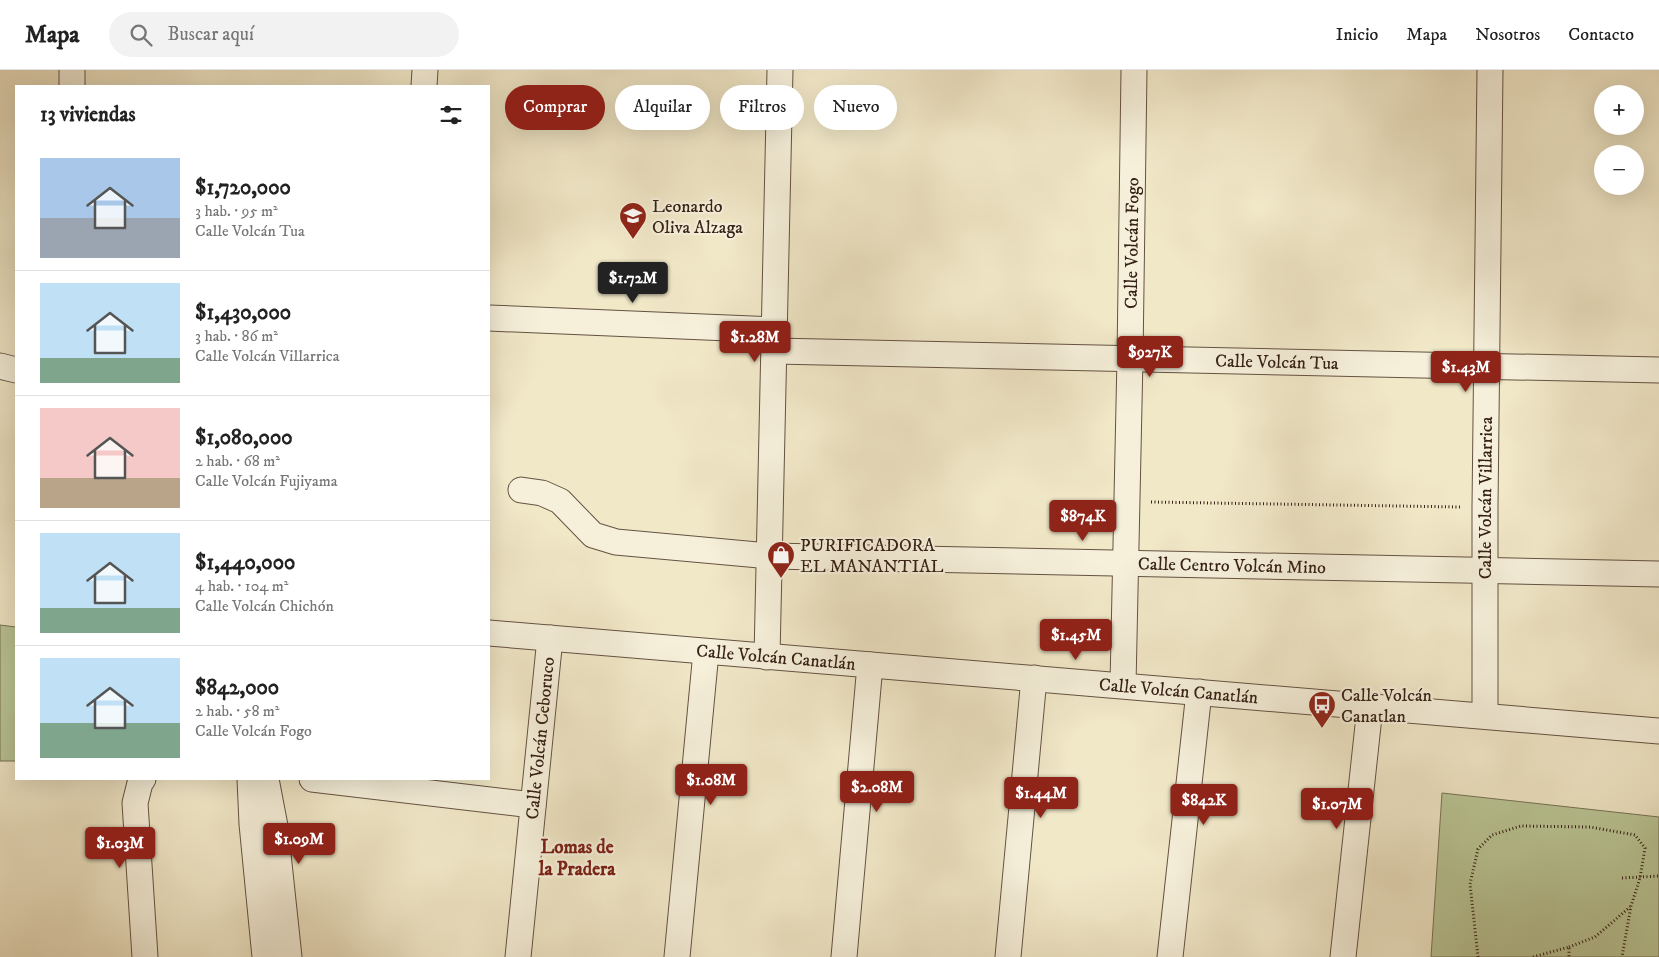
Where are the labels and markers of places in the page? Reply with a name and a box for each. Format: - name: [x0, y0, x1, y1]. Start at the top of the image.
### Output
- place label: Leonardo Oliva Alzaga: [652, 196, 743, 239]
- school or university icon: Leonardo Oliva Alzaga: [618, 201, 648, 240]
- pin: $1.72M: [592, 262, 674, 304]
- pin: $1.28M: [714, 320, 796, 363]
- pin: $927K: [1115, 336, 1185, 378]
- pin: $1.43M: [1425, 350, 1507, 393]
- pin: $874K: [1048, 500, 1118, 542]
- place label: PURIFICADORA EL MANANTIAL: [800, 535, 944, 578]
- shop icon: PURIFICADORA EL MANANTIAL: [766, 540, 796, 579]
- pin: $1.45M: [1035, 618, 1117, 661]
- place label: Calle Volcán Canatlan: [1341, 685, 1433, 728]
- bus stop icon: Calle Volcán Canatlan: [1307, 690, 1337, 729]
- pin: $1.08M: [670, 764, 752, 806]
- pin: $2.08M: [836, 770, 918, 813]
- pin: $1.44M: [1000, 776, 1082, 819]
- pin: $842K: [1169, 784, 1239, 826]
- pin: $1.07M: [1296, 788, 1378, 830]
- pin: $1.09M: [258, 822, 340, 865]
- pin: $1.03M: [79, 826, 161, 869]

